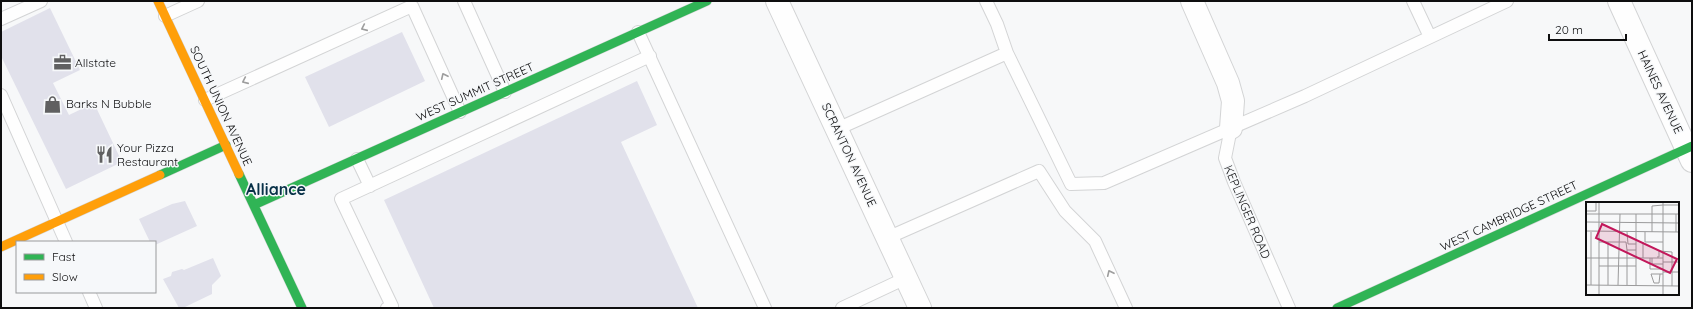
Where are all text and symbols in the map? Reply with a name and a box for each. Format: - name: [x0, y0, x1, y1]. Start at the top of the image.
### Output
- scale bar: [1549, 16, 1626, 42]
- text: 20 m: [1555, 22, 1583, 37]
- one-way arrow: [360, 23, 368, 31]
- street label: SOUTH UNION AVENUE: [187, 43, 256, 168]
- street label: HAINES AVENUE: [1635, 48, 1686, 136]
- office icon: Allstate: [52, 53, 72, 73]
- place label: Allstate: [75, 55, 116, 70]
- street label: WEST SUMMIT STREET: [414, 59, 536, 124]
- one-way arrow: [441, 73, 449, 81]
- one-way arrow: [242, 77, 249, 85]
- shop icon: Barks N Bubble: [43, 94, 63, 114]
- place label: Barks N Bubble: [66, 96, 152, 111]
- street label: SCRANTON AVENUE: [819, 100, 880, 209]
- place label: Your Pizza Restaurant: [117, 140, 178, 169]
- restaurant icon: Your Pizza Restaurant: [94, 145, 114, 165]
- street label: KEPLINGER ROAD: [1221, 163, 1274, 261]
- street label: WEST CAMBRIDGE STREET: [1438, 177, 1580, 254]
- district label: Alliance: [246, 179, 306, 199]
- inset map: [1586, 202, 1679, 295]
- legend: [16, 241, 156, 293]
- text: Fast: [52, 249, 76, 264]
- text: Slow: [52, 269, 78, 284]
- one-way arrow: [1107, 269, 1115, 277]

